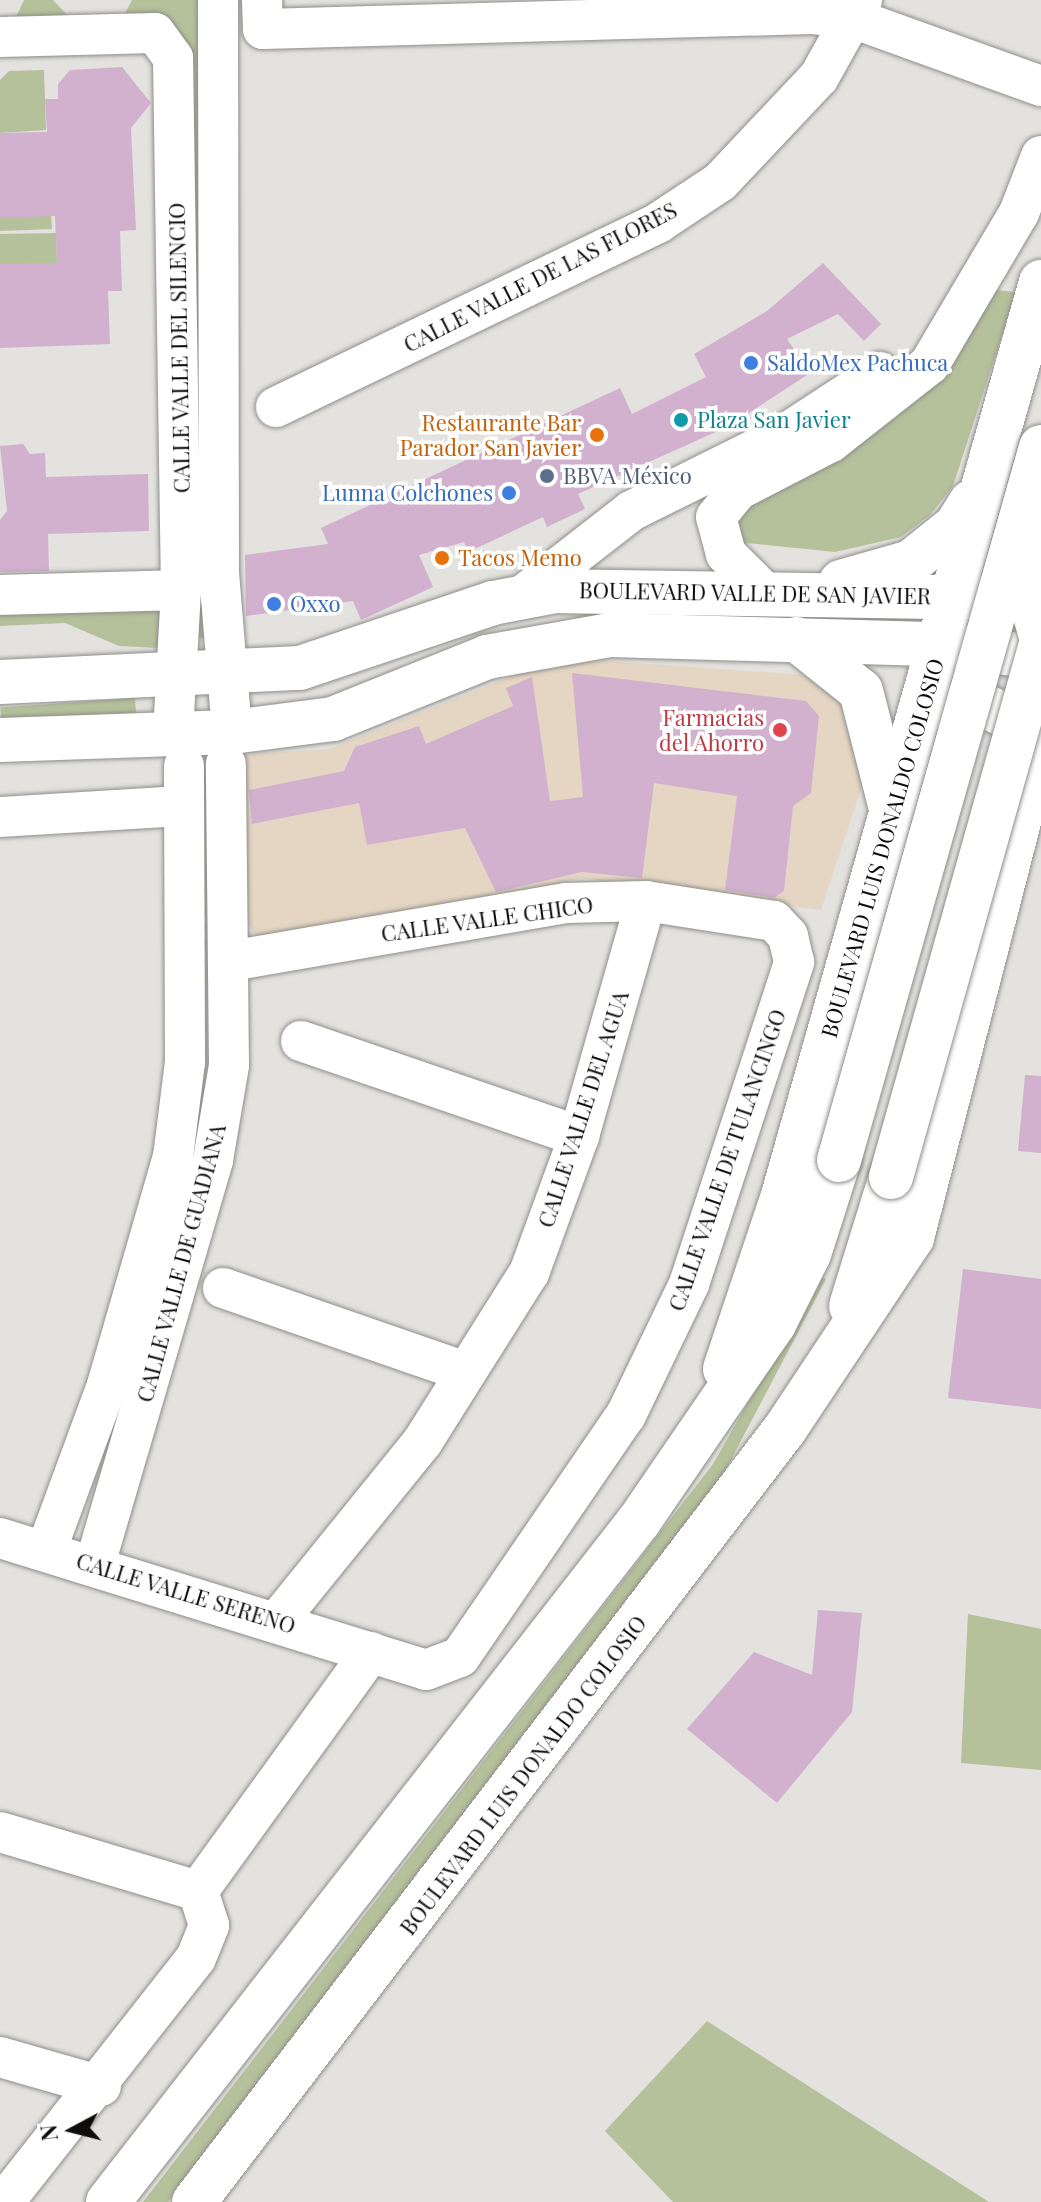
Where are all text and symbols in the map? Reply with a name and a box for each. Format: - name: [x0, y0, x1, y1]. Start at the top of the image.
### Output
- street label: CALLE VALLE DE LAS FLORES: [399, 196, 681, 358]
- street label: CALLE VALLE DEL SILENCIO: [163, 202, 195, 494]
- place label: SaldoMex Pachuca: [767, 350, 949, 376]
- marker: SaldoMex Pachuca: [742, 354, 760, 372]
- place label: Plaza San Javier: [697, 407, 851, 433]
- place label: Restaurante Bar Parador San Javier: [399, 409, 581, 460]
- marker: Plaza San Javier: [672, 411, 690, 429]
- marker: Restaurante Bar Parador San Javier: [588, 426, 606, 444]
- place label: BBVA México: [563, 463, 692, 489]
- marker: BBVA México: [538, 467, 556, 485]
- place label: Lunna Colchones: [322, 480, 493, 506]
- marker: Lunna Colchones: [500, 484, 518, 502]
- place label: Tacos Memo: [458, 545, 582, 571]
- marker: Tacos Memo: [433, 549, 451, 567]
- street label: BOULEVARD VALLE DE SAN JAVIER: [578, 577, 932, 609]
- place label: Oxxo: [290, 591, 341, 617]
- marker: Oxxo: [265, 595, 283, 613]
- street label: BOULEVARD LUIS DONALDO COLOSIO: [815, 656, 949, 1040]
- place label: Farmacias del Ahorro: [658, 704, 764, 756]
- marker: Farmacias del Ahorro: [771, 721, 789, 739]
- street label: CALLE VALLE CHICO: [379, 891, 595, 947]
- street label: CALLE VALLE DEL AGUA: [532, 987, 634, 1231]
- street label: CALLE VALLE DE TULANCINGO: [663, 1005, 791, 1315]
- street label: CALLE VALLE DE GUADIANA: [131, 1121, 231, 1405]
- street label: CALLE VALLE SERENO: [73, 1547, 299, 1639]
- street label: BOULEVARD LUIS DONALDO COLOSIO: [394, 1610, 652, 1940]
- north arrow: [32, 2090, 112, 2170]
- text: N: [32, 2123, 64, 2143]

